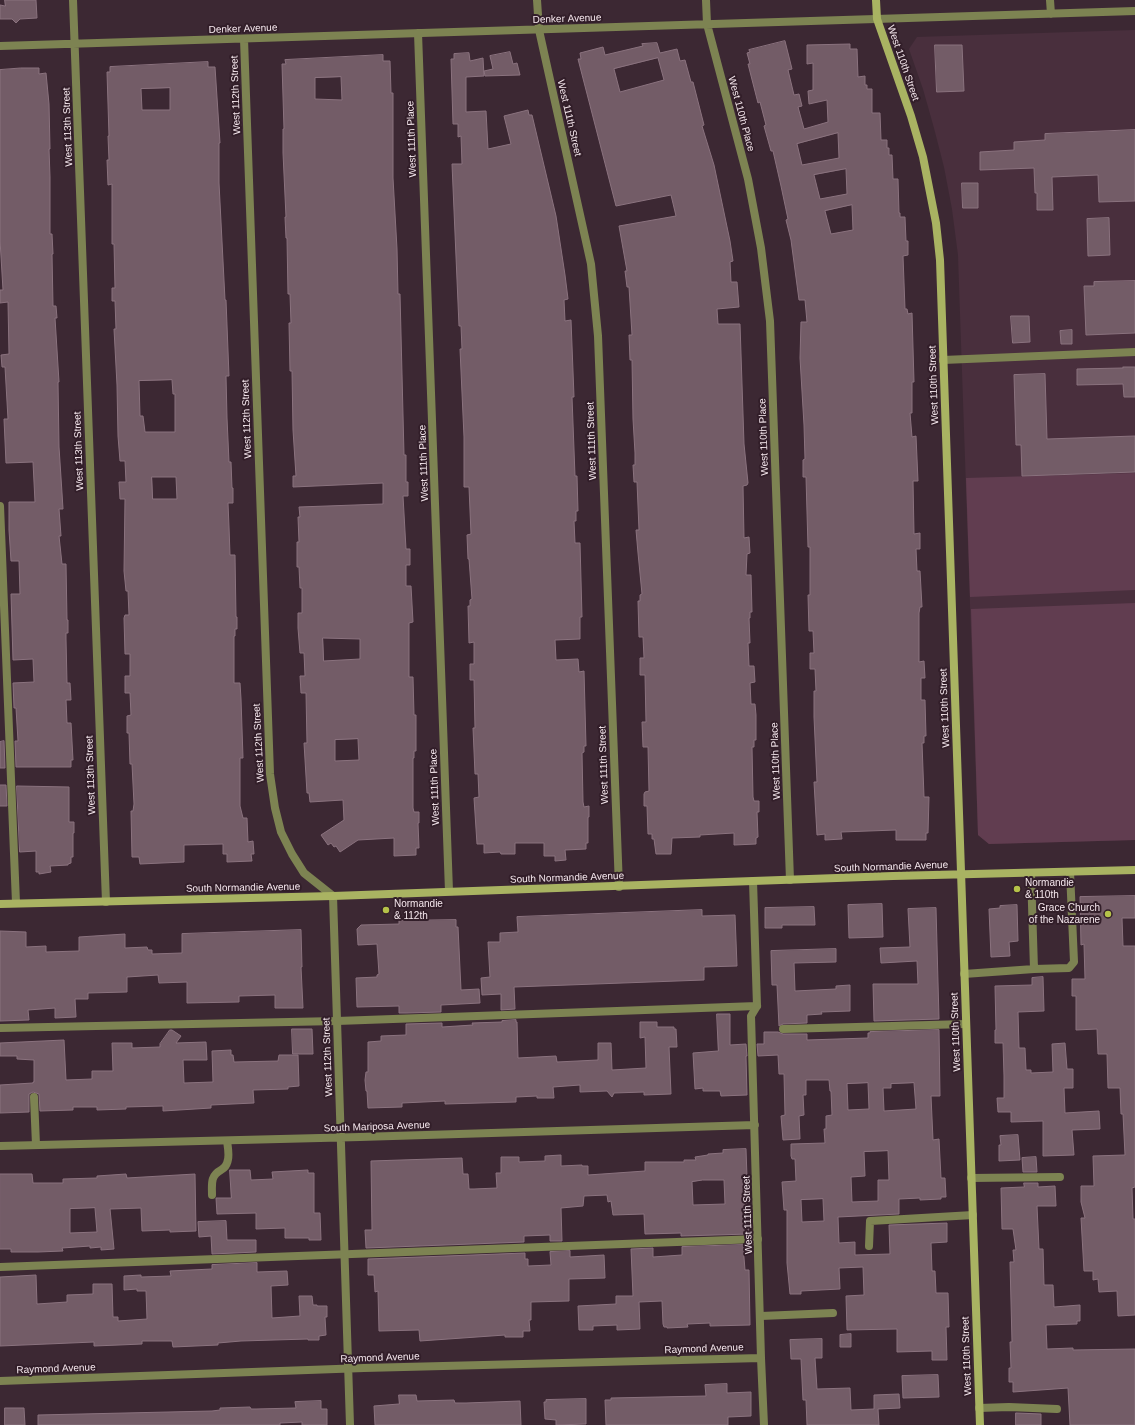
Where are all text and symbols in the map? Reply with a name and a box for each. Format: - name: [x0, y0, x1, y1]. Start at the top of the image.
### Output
- street label: Denker Avenue: [532, 12, 602, 26]
- street label: Denker Avenue: [208, 22, 278, 36]
- street label: West 110th Street: [884, 24, 922, 102]
- street label: West 112th Street: [229, 55, 243, 135]
- street label: West 110th Place: [725, 75, 757, 153]
- street label: West 111th Street: [554, 78, 584, 158]
- street label: West 113th Street: [61, 87, 75, 167]
- street label: West 111th Place: [405, 100, 419, 178]
- street label: West 110th Street: [927, 345, 941, 425]
- street label: West 112th Street: [240, 379, 254, 459]
- street label: West 110th Place: [757, 398, 771, 476]
- street label: West 111th Street: [585, 402, 599, 480]
- street label: West 113th Street: [72, 411, 86, 491]
- street label: West 111th Place: [417, 424, 431, 502]
- street label: West 110th Street: [938, 668, 952, 748]
- street label: West 112th Street: [251, 703, 267, 783]
- street label: West 110th Place: [769, 722, 783, 800]
- street label: West 111th Street: [597, 726, 611, 804]
- street label: West 113th Street: [84, 735, 98, 815]
- street label: West 111th Place: [428, 748, 442, 826]
- street label: South Normandie Avenue: [834, 859, 948, 875]
- street label: South Normandie Avenue: [510, 870, 624, 886]
- place label: Normandie & 110th: [1025, 877, 1074, 900]
- street label: South Normandie Avenue: [186, 881, 300, 895]
- marker: Normandie & 110th: [1012, 884, 1022, 894]
- place label: Normandie & 112th: [394, 898, 443, 922]
- place label: Grace Church of the Nazarene: [1029, 902, 1100, 926]
- marker: Normandie & 112th: [381, 905, 391, 915]
- marker: Grace Church of the Nazarene: [1103, 909, 1113, 919]
- street label: West 110th Street: [949, 992, 963, 1072]
- street label: West 112th Street: [321, 1017, 335, 1097]
- street label: South Mariposa Avenue: [324, 1119, 430, 1135]
- street label: West 111th Street: [741, 1176, 755, 1254]
- street label: West 110th Street: [960, 1316, 974, 1396]
- street label: Raymond Avenue: [664, 1342, 744, 1356]
- street label: Raymond Avenue: [340, 1351, 420, 1365]
- street label: Raymond Avenue: [16, 1362, 96, 1376]

